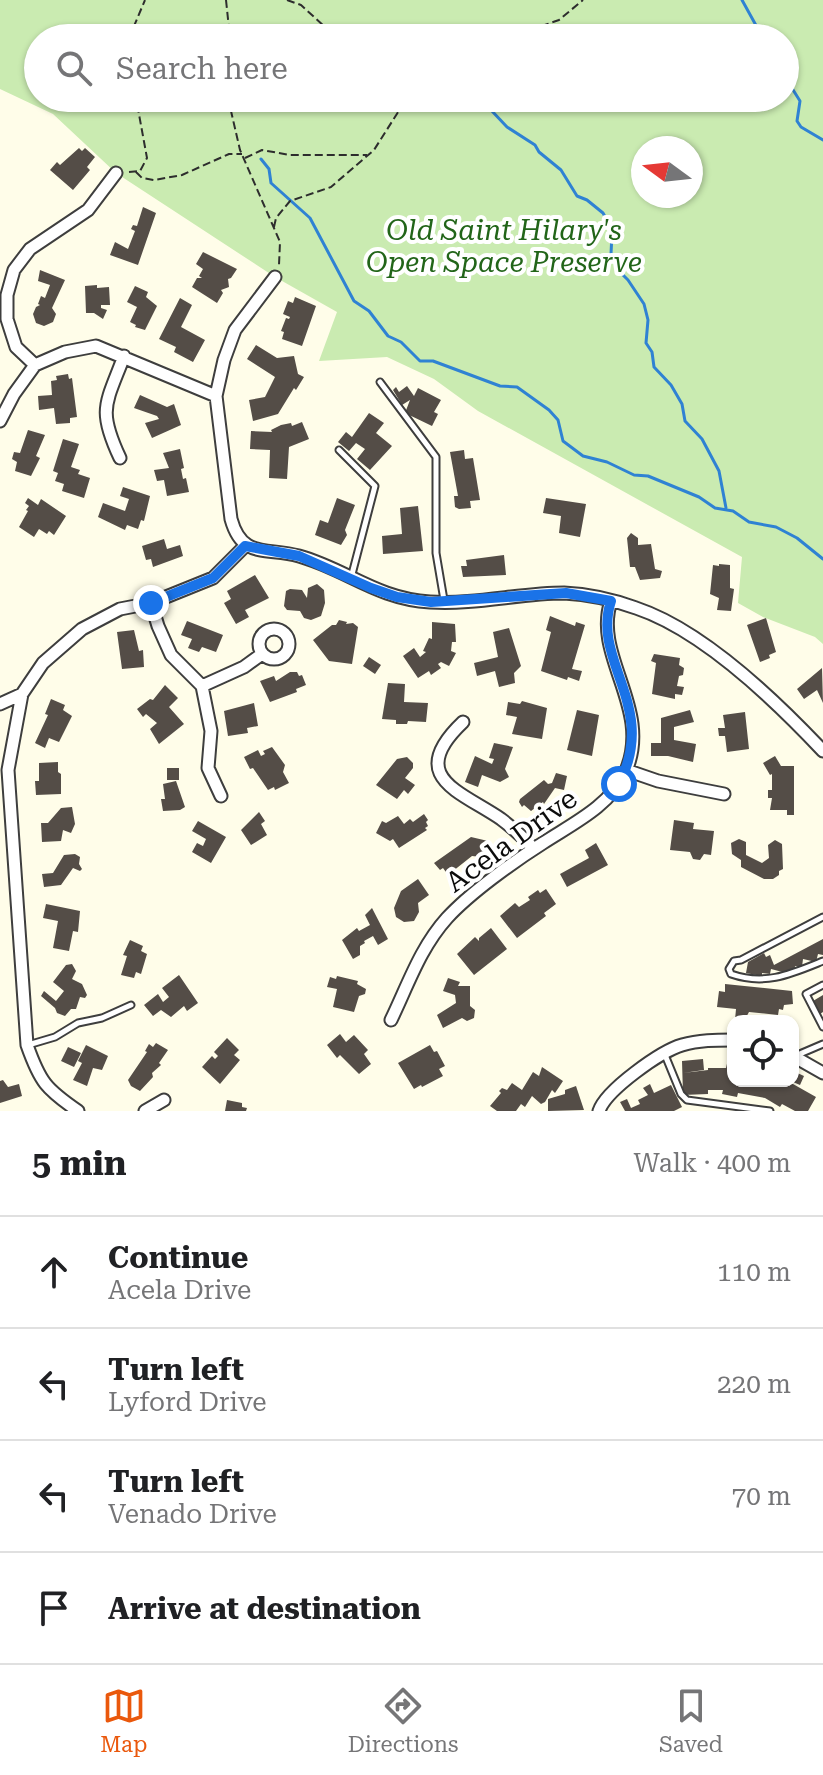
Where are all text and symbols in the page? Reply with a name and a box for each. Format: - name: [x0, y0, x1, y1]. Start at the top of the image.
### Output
- search box: [24, 24, 799, 112]
- icon: search: [52, 46, 96, 90]
- text: Search here: [116, 51, 288, 86]
- north arrow: [631, 136, 703, 208]
- park label: Old Saint Hilary's Open Space Preserve: [366, 214, 642, 279]
- route end: [133, 585, 169, 621]
- route start: [601, 766, 637, 802]
- street label: Acela Drive: [439, 782, 583, 899]
- map controls: [727, 1015, 799, 1087]
- button: locate: [727, 1015, 799, 1087]
- text: 5 min: [32, 1143, 127, 1183]
- text: Walk · 400 m: [633, 1148, 791, 1178]
- text: Continue: [108, 1240, 248, 1275]
- icon: ahead: [32, 1250, 76, 1294]
- text: 110 m: [717, 1257, 791, 1287]
- text: Acela Drive: [108, 1275, 251, 1305]
- text: Turn left: [108, 1352, 244, 1387]
- icon: left: [32, 1362, 76, 1406]
- text: 220 m: [717, 1369, 791, 1399]
- text: Lyford Drive: [108, 1387, 267, 1417]
- text: Turn left: [108, 1464, 244, 1499]
- icon: left: [32, 1474, 76, 1518]
- text: 70 m: [732, 1481, 791, 1511]
- text: Venado Drive: [108, 1499, 277, 1529]
- icon: arrive: [32, 1586, 76, 1630]
- text: Arrive at destination: [108, 1591, 421, 1626]
- tab: Map: [100, 1684, 147, 1757]
- tab: Directions: [348, 1684, 458, 1757]
- tab: Saved: [659, 1684, 723, 1757]

